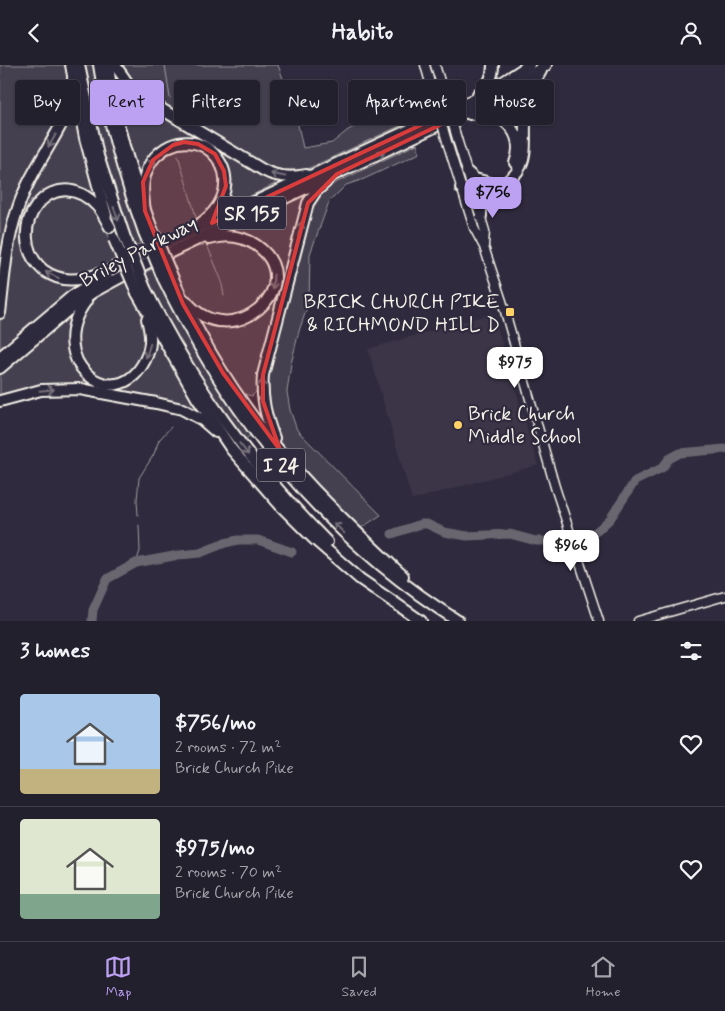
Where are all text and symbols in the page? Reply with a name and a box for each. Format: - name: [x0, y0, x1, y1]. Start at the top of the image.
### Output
- icon: back: [20, 19, 48, 47]
- text: Habito: [332, 19, 393, 47]
- icon: person: [677, 19, 705, 47]
- chip: Buy: [15, 80, 80, 125]
- chip: Rent: [90, 80, 164, 125]
- chip: Filters: [174, 80, 260, 125]
- chip: New: [270, 80, 338, 125]
- chip: Apartment: [348, 80, 466, 125]
- chip: House: [476, 80, 554, 125]
- one-way arrow: [47, 133, 57, 148]
- one-way arrow: [371, 149, 386, 159]
- one-way arrow: [146, 158, 156, 172]
- one-way arrow: [271, 170, 287, 179]
- pin: $756: [463, 177, 523, 219]
- text: $756: [475, 182, 511, 203]
- road number: SR 155: [218, 197, 286, 229]
- one-way arrow: [112, 206, 121, 221]
- street label: Briley Parkway: [75, 210, 202, 295]
- one-way arrow: [296, 222, 305, 238]
- one-way arrow: [45, 269, 60, 279]
- one-way arrow: [269, 273, 278, 289]
- place label: BRICK CHURCH PIKE & RICHMOND HILL D: [303, 289, 500, 339]
- marker: BRICK CHURCH PIKE & RICHMOND HILL D: [504, 306, 516, 318]
- one-way arrow: [143, 343, 152, 358]
- pin: $975: [485, 347, 545, 389]
- text: $975: [498, 352, 532, 373]
- one-way arrow: [257, 379, 267, 396]
- one-way arrow: [39, 385, 55, 394]
- place label: Brick Church Middle School: [468, 401, 581, 451]
- marker: Brick Church Middle School: [452, 419, 464, 431]
- one-way arrow: [239, 442, 249, 456]
- road number: I 24: [257, 449, 305, 481]
- one-way arrow: [333, 522, 345, 534]
- pin: $966: [541, 529, 601, 572]
- text: $966: [554, 535, 588, 556]
- text: 3 homes: [20, 637, 90, 665]
- icon: filters: [677, 637, 705, 665]
- text: $756/mo: [175, 709, 256, 737]
- icon: home: [60, 714, 120, 774]
- icon: heart: [677, 730, 705, 758]
- text: 2 rooms · 72 m²: [175, 737, 281, 758]
- text: Brick Church Pike: [175, 758, 294, 779]
- text: $975/mo: [175, 834, 255, 862]
- icon: home: [60, 839, 120, 899]
- icon: heart: [677, 855, 705, 883]
- text: 2 rooms · 70 m²: [175, 862, 282, 883]
- text: Brick Church Pike: [175, 883, 294, 904]
- tab: Map: [104, 953, 132, 1001]
- tab: Saved: [341, 953, 377, 1001]
- tab: Home: [586, 953, 621, 1001]

